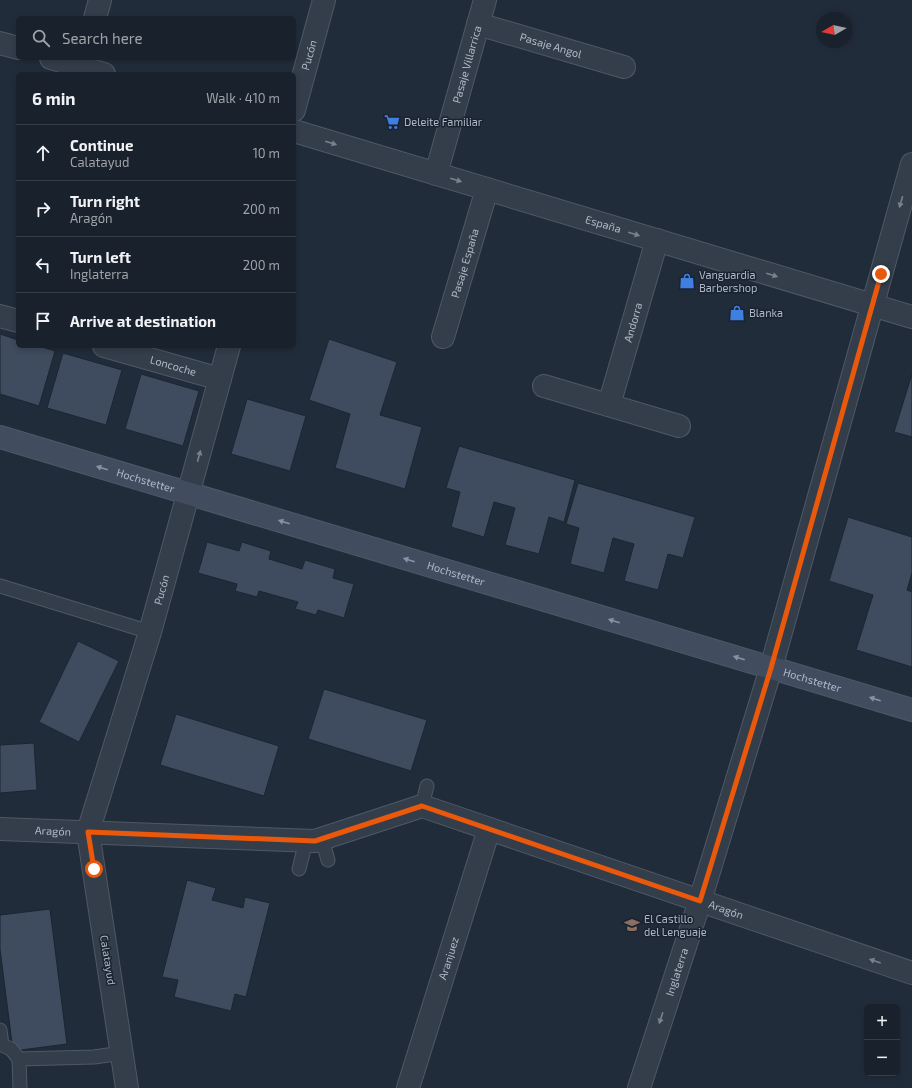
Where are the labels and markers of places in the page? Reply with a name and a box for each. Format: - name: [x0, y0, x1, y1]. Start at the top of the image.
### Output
- supermarket icon: Deleite Familiar: [383, 113, 401, 131]
- place label: Deleite Familiar: [404, 115, 483, 128]
- place label: Vanguardia Barbershop: [699, 268, 757, 294]
- shop icon: Vanguardia Barbershop: [678, 272, 696, 290]
- shop icon: Blanka: [728, 304, 746, 322]
- place label: Blanka: [749, 306, 783, 319]
- place label: El Castillo del Lenguaje: [644, 912, 707, 939]
- school or university icon: El Castillo del Lenguaje: [623, 916, 641, 934]

